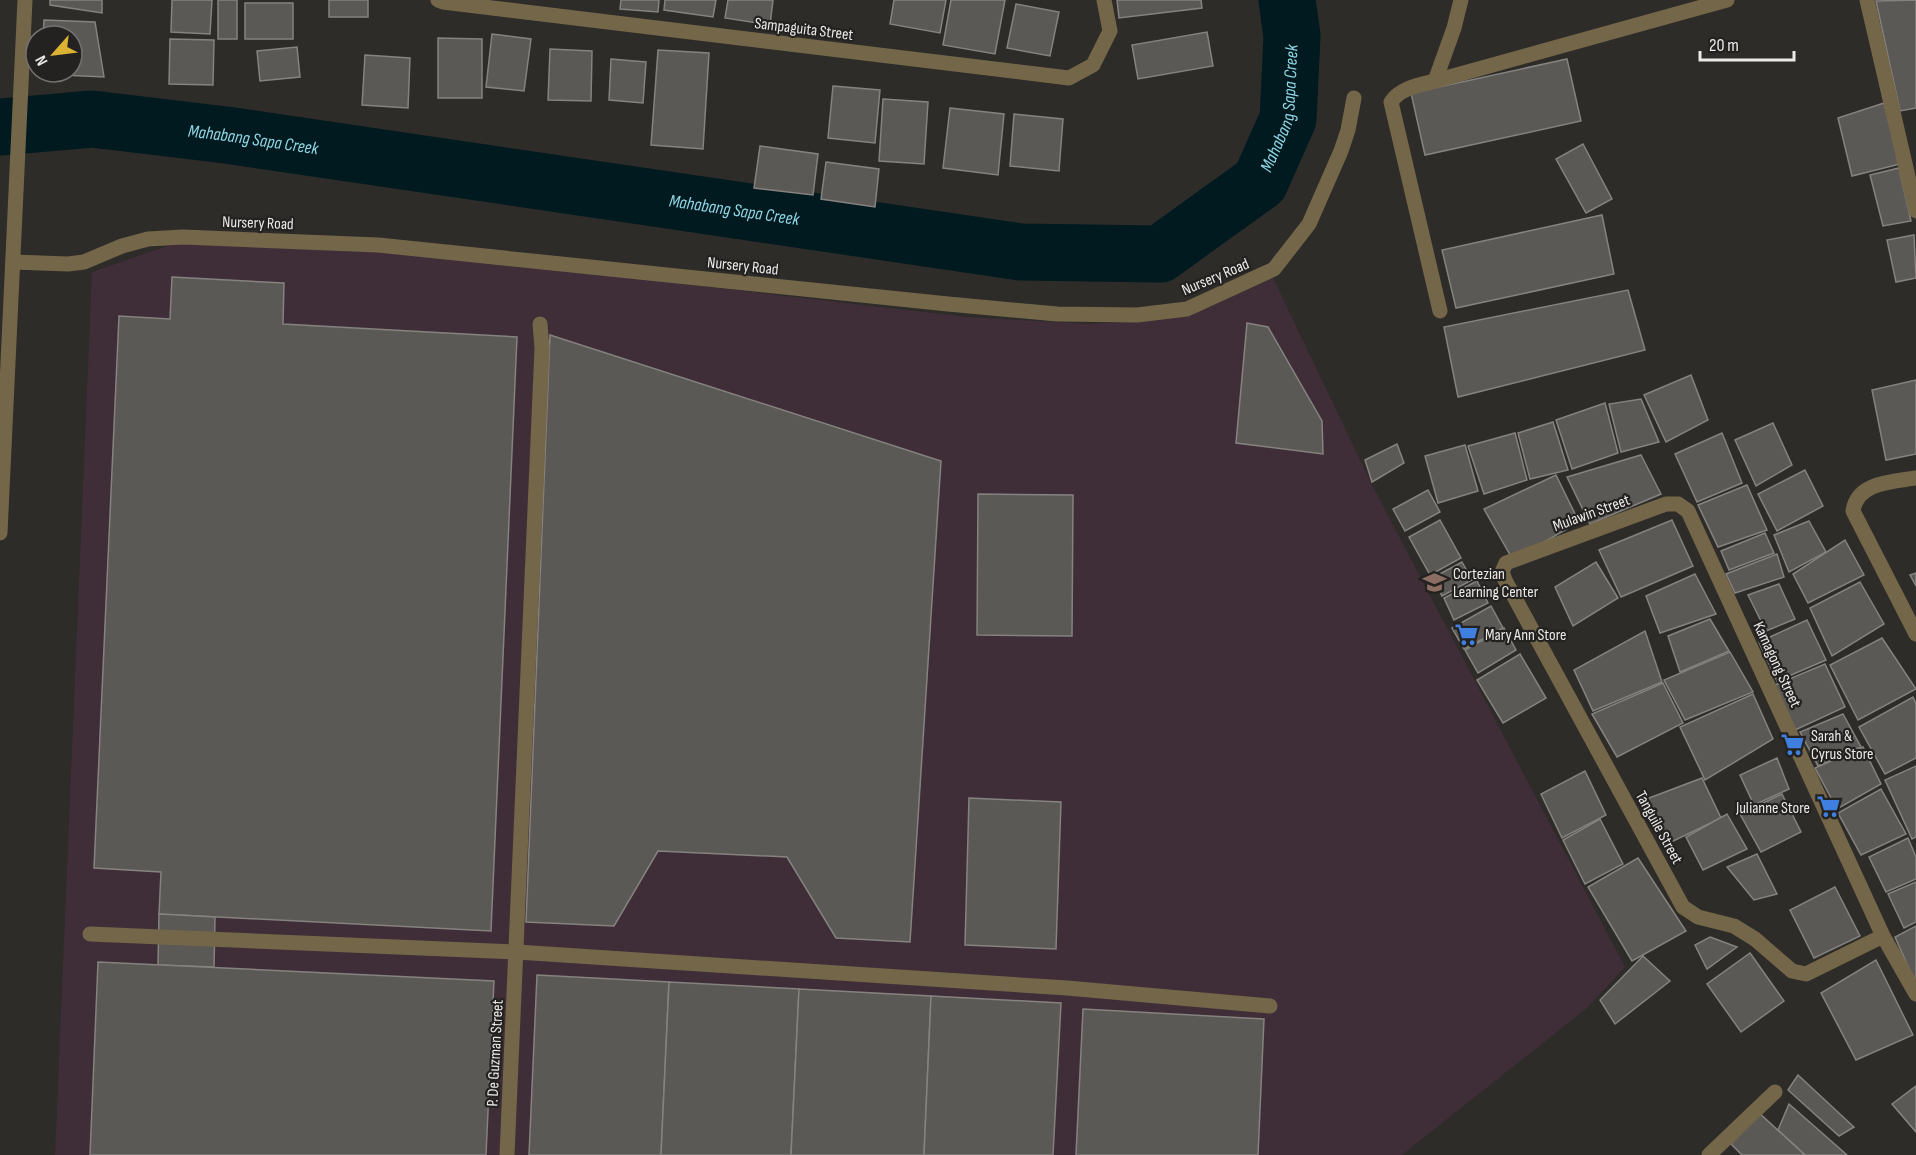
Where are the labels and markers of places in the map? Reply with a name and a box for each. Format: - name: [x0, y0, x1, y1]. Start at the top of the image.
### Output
- place label: Cortezian Learning Center: [1453, 565, 1539, 602]
- school or university icon: Cortezian Learning Center: [1422, 569, 1448, 595]
- supermarket icon: Mary Ann Store: [1454, 621, 1480, 647]
- place label: Mary Ann Store: [1485, 626, 1567, 645]
- place label: Sarah & Cyrus Store: [1811, 727, 1873, 764]
- supermarket icon: Sarah & Cyrus Store: [1780, 731, 1806, 757]
- supermarket icon: Julianne Store: [1815, 794, 1841, 820]
- place label: Julianne Store: [1735, 799, 1810, 818]

